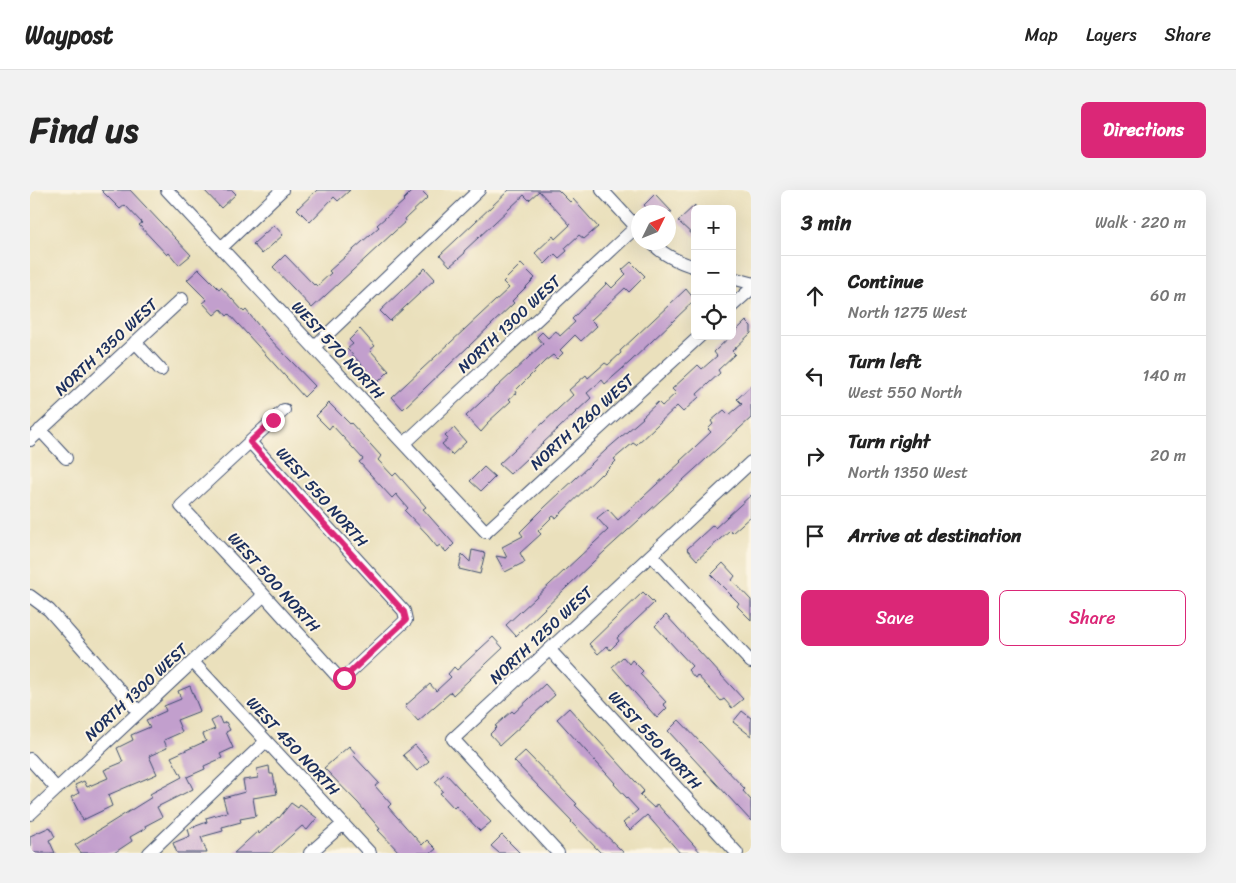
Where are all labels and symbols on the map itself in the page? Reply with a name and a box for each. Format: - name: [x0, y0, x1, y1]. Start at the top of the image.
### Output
- north arrow: [631, 205, 676, 250]
- street label: NORTH 1300 WEST: [450, 267, 569, 380]
- street label: NORTH 1350 WEST: [47, 290, 165, 403]
- street label: WEST 570 NORTH: [284, 294, 392, 407]
- street label: NORTH 1260 WEST: [523, 366, 642, 477]
- route end: [262, 409, 285, 432]
- street label: WEST 550 NORTH: [269, 440, 376, 555]
- street label: WEST 500 NORTH: [220, 525, 328, 640]
- street label: NORTH 1250 WEST: [482, 578, 601, 691]
- street label: NORTH 1300 WEST: [77, 635, 196, 748]
- route start: [333, 667, 356, 690]
- street label: WEST 550 NORTH: [601, 683, 710, 797]
- street label: WEST 450 NORTH: [239, 689, 348, 803]

